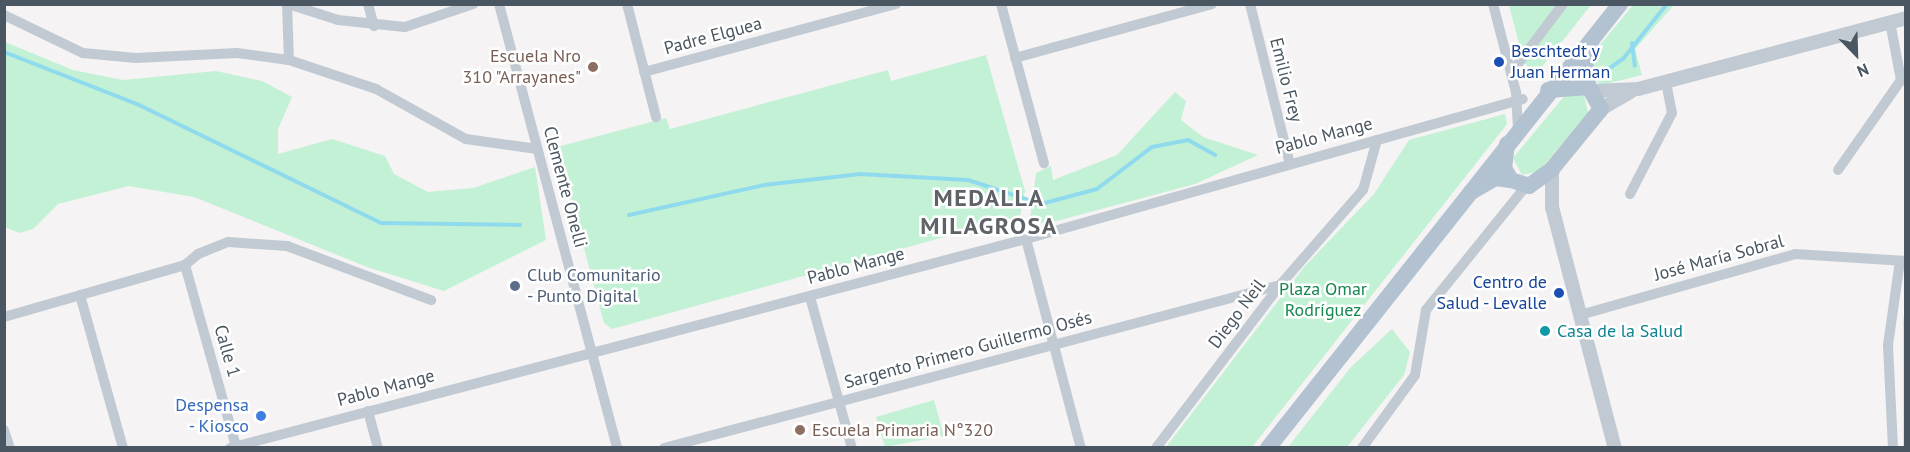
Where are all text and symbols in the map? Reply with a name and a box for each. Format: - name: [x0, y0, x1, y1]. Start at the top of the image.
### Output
- street label: Padre Elguea: [662, 13, 764, 59]
- north arrow: [1826, 24, 1886, 84]
- street label: Emilio Frey: [1265, 36, 1307, 124]
- place label: Beschtedt y Juan Herman: [1511, 41, 1610, 84]
- place label: Escuela Nro 310 "Arrayanes": [461, 46, 581, 88]
- marker: Beschtedt y Juan Herman: [1492, 55, 1506, 69]
- text: N: [1854, 59, 1872, 82]
- marker: Escuela Nro 310 "Arrayanes": [586, 60, 600, 74]
- street label: Pablo Mange: [1273, 113, 1375, 159]
- street label: Clemente Onelli: [538, 124, 592, 250]
- district label: MEDALLA MILAGROSA: [920, 184, 1058, 240]
- street label: José María Sobral: [1652, 230, 1786, 286]
- street label: Pablo Mange: [805, 243, 907, 289]
- place label: Club Comunitario - Punto Digital: [527, 265, 661, 308]
- place label: Centro de Salud - Levalle: [1434, 272, 1547, 314]
- street label: Diego Neil: [1204, 275, 1270, 353]
- marker: Club Comunitario - Punto Digital: [508, 279, 522, 293]
- park label: Plaza Omar Rodríguez: [1279, 279, 1367, 322]
- marker: Centro de Salud - Levalle: [1552, 286, 1566, 300]
- street label: Sargento Primero Guillermo Osés: [842, 307, 1094, 393]
- place label: Casa de la Salud: [1557, 320, 1683, 342]
- street label: Calle 1: [209, 322, 245, 380]
- marker: Casa de la Salud: [1538, 324, 1552, 338]
- street label: Pablo Mange: [335, 365, 437, 411]
- place label: Despensa - Kiosco: [175, 395, 249, 438]
- marker: Despensa - Kiosco: [254, 409, 268, 423]
- place label: Escuela Primaria N°320: [812, 419, 993, 441]
- marker: Escuela Primaria N°320: [793, 423, 807, 437]

